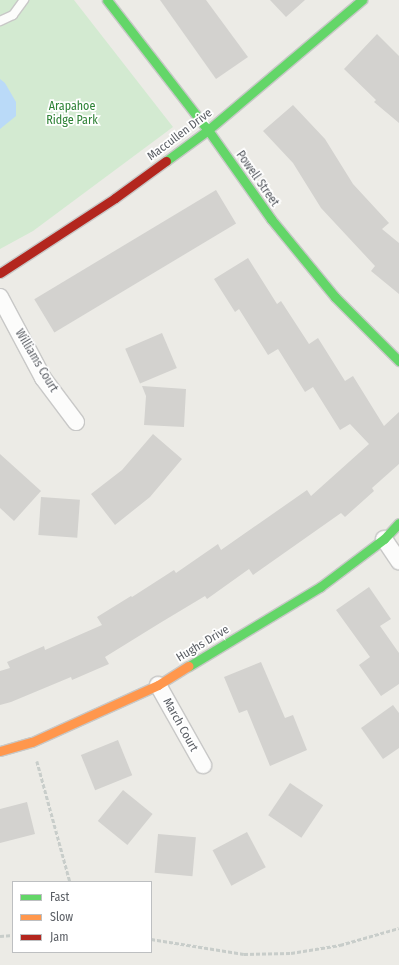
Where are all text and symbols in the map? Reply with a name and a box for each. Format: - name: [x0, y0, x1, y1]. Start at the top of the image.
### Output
- park label: Arapahoe Ridge Park: [46, 100, 98, 128]
- street label: Maccullen Drive: [145, 106, 215, 164]
- street label: Powell Street: [233, 148, 281, 210]
- street label: Williams Court: [12, 327, 60, 395]
- street label: Hughs Drive: [174, 623, 232, 665]
- street label: March Court: [159, 696, 201, 754]
- legend: [12, 881, 152, 953]
- text: Fast: [50, 890, 69, 904]
- text: Slow: [50, 910, 73, 924]
- text: Jam: [50, 930, 68, 944]

